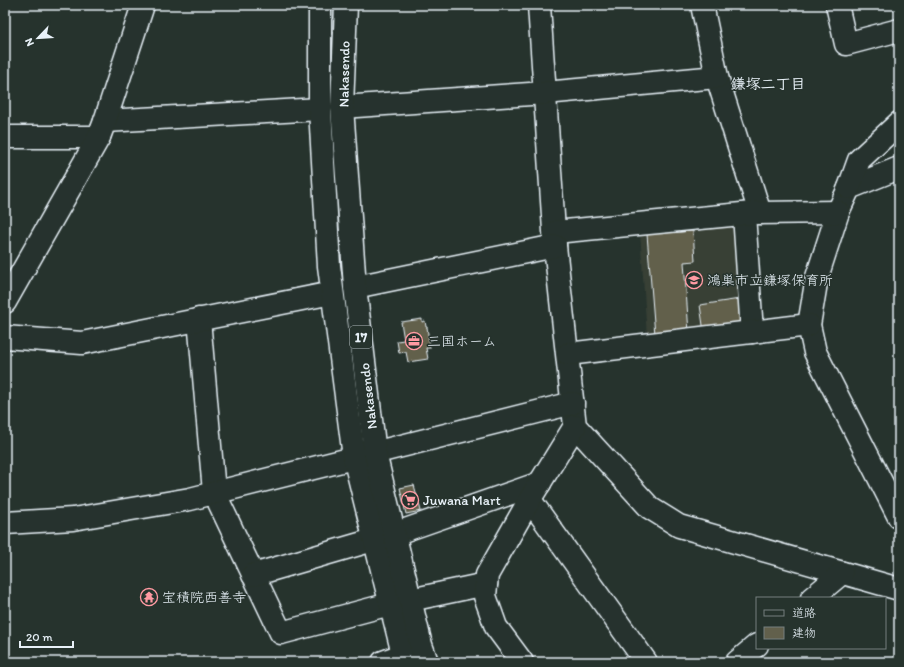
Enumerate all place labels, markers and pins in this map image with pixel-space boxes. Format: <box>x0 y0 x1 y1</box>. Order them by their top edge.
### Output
school or university icon: 鴻巣市立鎌塚保育所 <box>684 270 704 290</box>
place label: 鴻巣市立鎌塚保育所 <box>707 272 833 289</box>
office icon: 三国ホーム <box>404 331 424 351</box>
place label: 三国ホーム <box>427 333 496 350</box>
supermarket icon: Juwana Mart <box>400 490 420 510</box>
place label: Juwana Mart <box>423 492 501 509</box>
temple icon: 宝積院西善寺 <box>139 587 159 607</box>
place label: 宝積院西善寺 <box>162 589 246 606</box>

